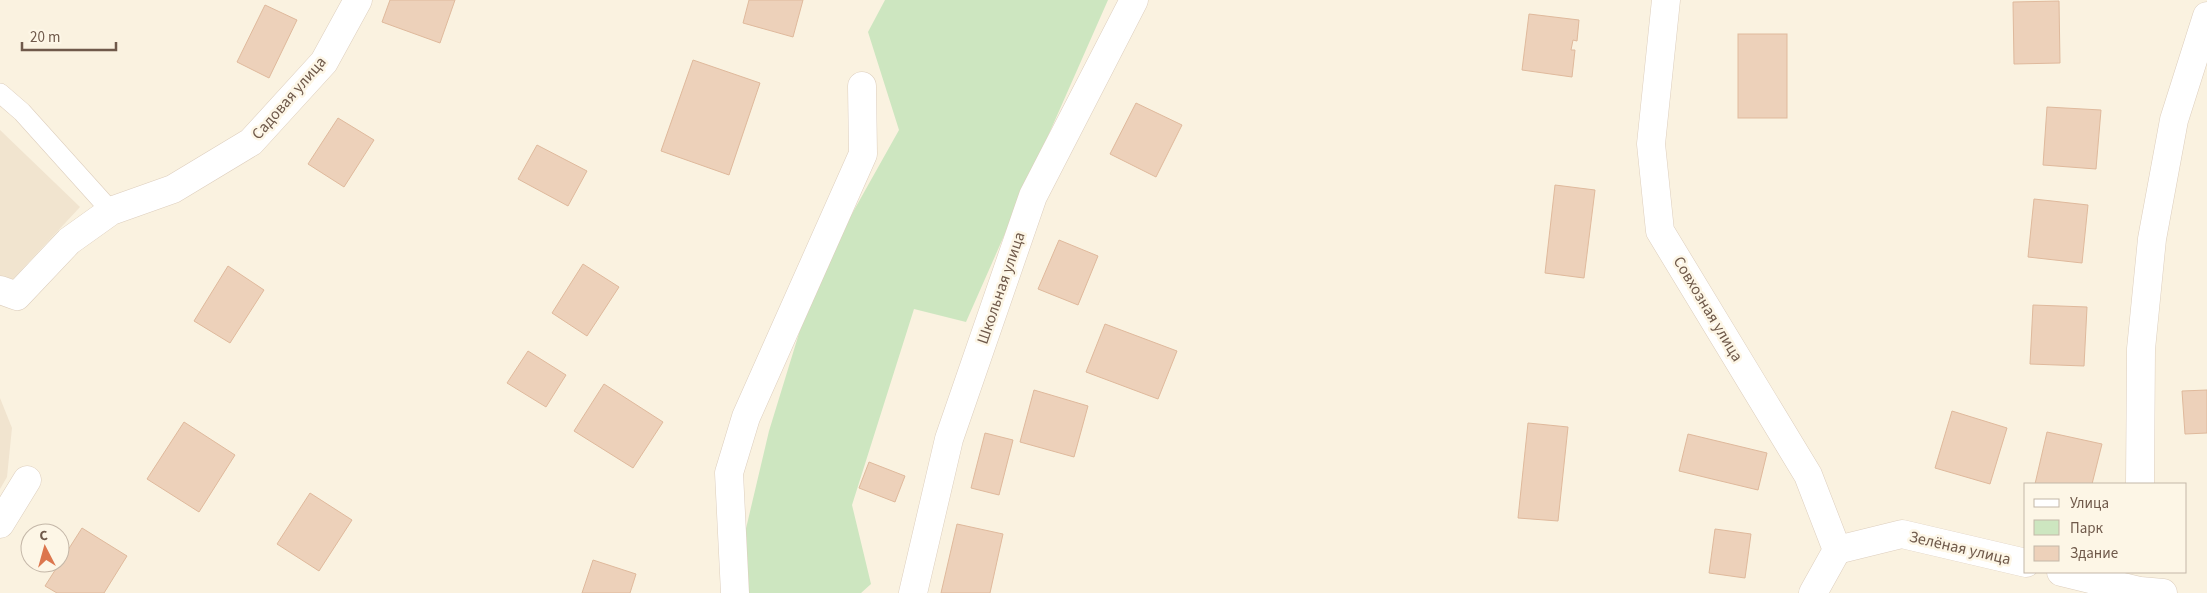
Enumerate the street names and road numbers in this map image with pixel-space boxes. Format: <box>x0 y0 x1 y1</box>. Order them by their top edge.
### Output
street label: Садовая улица <box>247 52 331 144</box>
street label: Школьная улица <box>972 229 1030 347</box>
street label: Совхозная улица <box>1668 252 1748 366</box>
street label: Зелёная улица <box>1907 526 2013 570</box>

